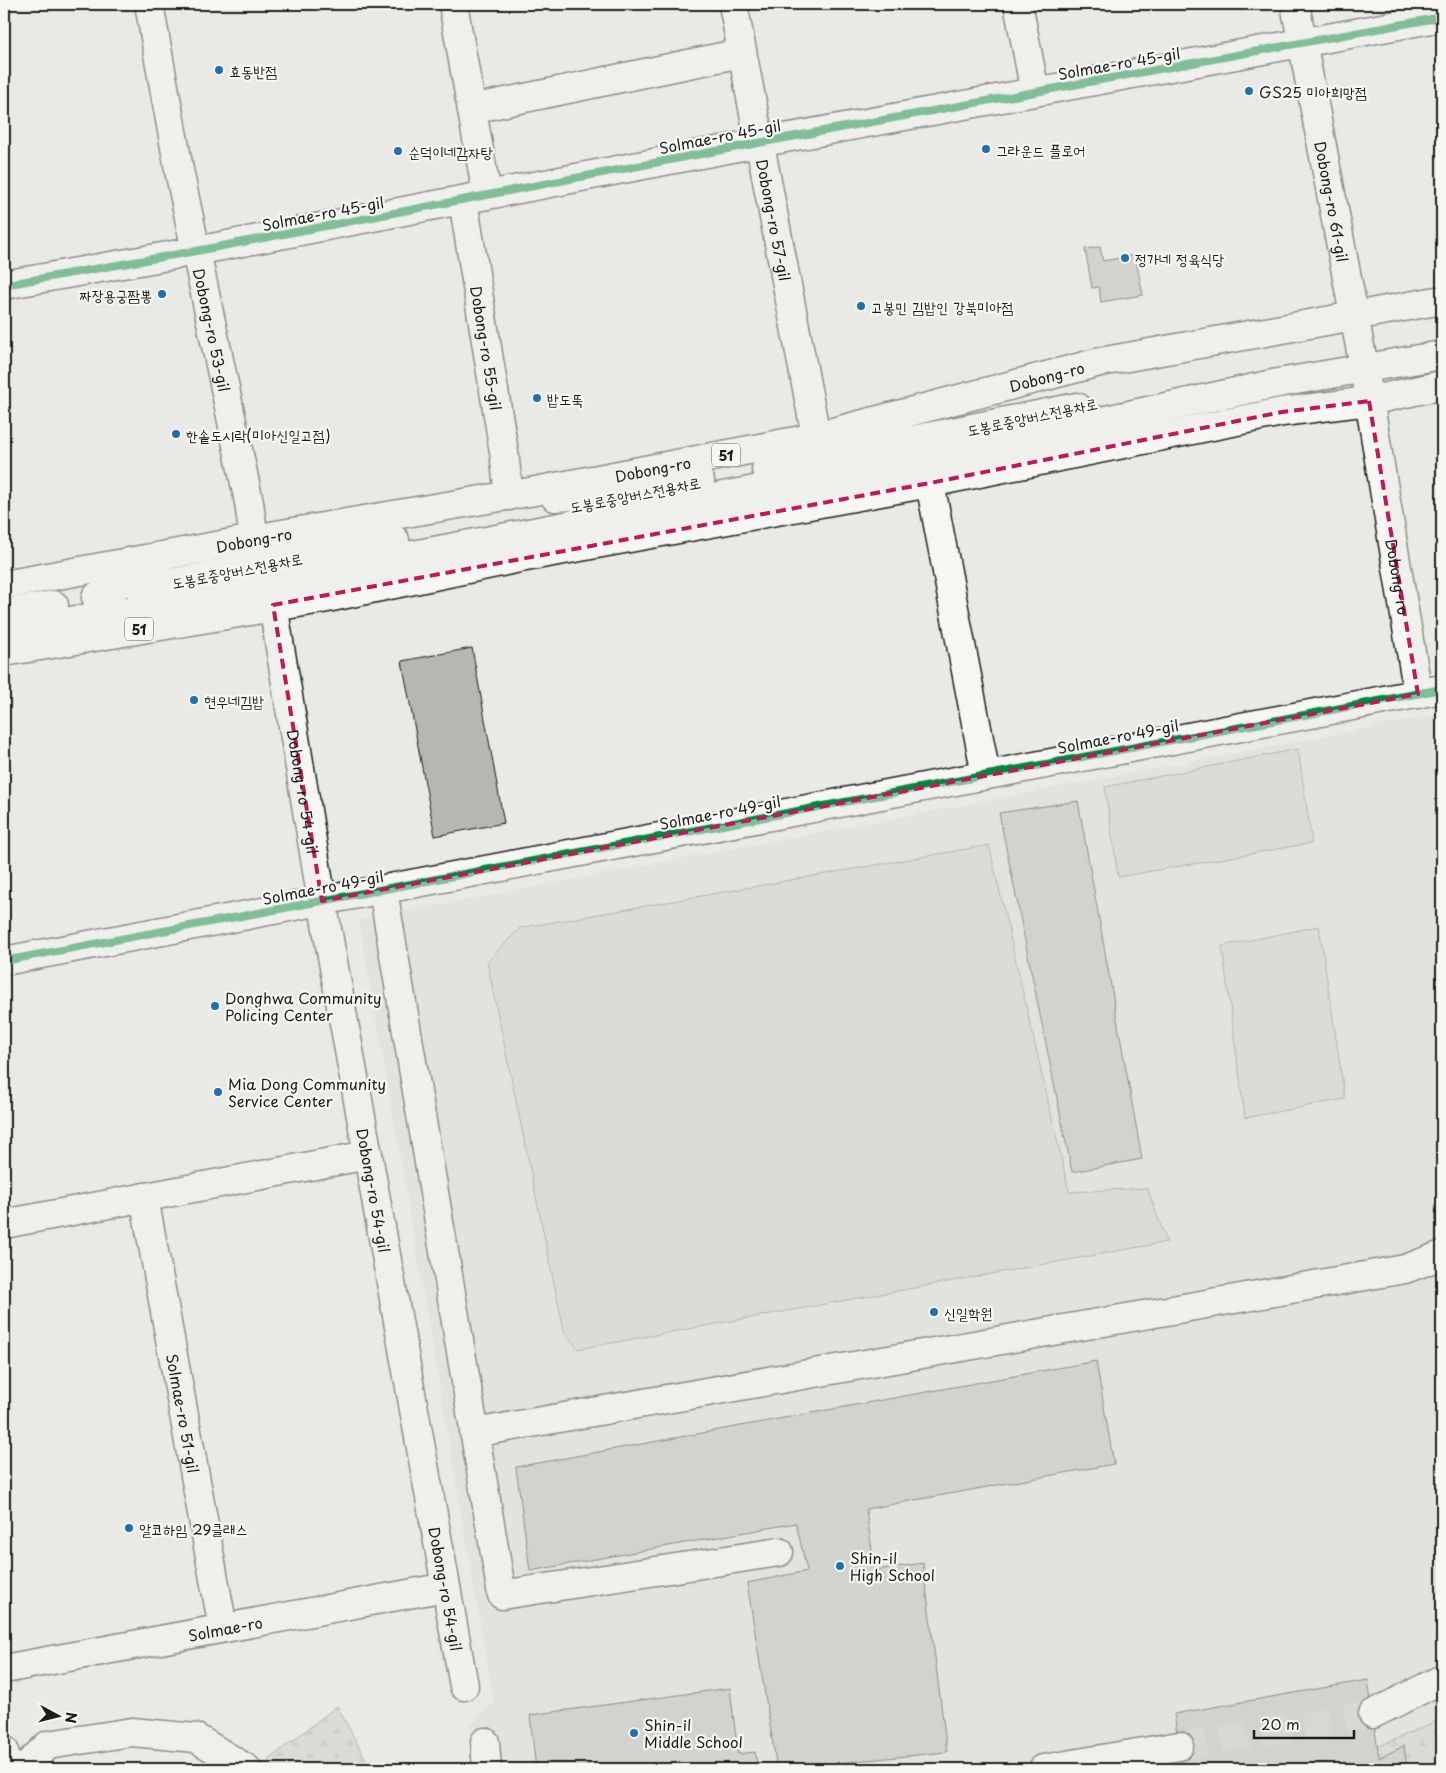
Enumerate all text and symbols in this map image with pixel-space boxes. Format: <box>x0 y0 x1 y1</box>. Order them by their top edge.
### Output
street label: Solmae-ro 45-gil <box>1056 41 1182 85</box>
place label: 효동반점 <box>229 59 277 82</box>
marker: 효동반점 <box>213 64 225 76</box>
place label: GS25 미아희망점 <box>1259 80 1367 103</box>
marker: GS25 미아희망점 <box>1243 85 1255 97</box>
street label: Solmae-ro 45-gil <box>657 113 783 159</box>
place label: 그라운드 플로어 <box>996 138 1085 161</box>
street label: Dobong-ro 61-gil <box>1310 139 1355 264</box>
place label: 순덕이네감자탕 <box>408 140 493 163</box>
marker: 그라운드 플로어 <box>980 143 992 155</box>
marker: 순덕이네감자탕 <box>392 145 404 157</box>
street label: Dobong-ro 57-gil <box>752 157 797 283</box>
street label: Solmae-ro 45-gil <box>260 190 386 236</box>
place label: 정가네 정육식당 <box>1135 247 1224 270</box>
marker: 정가네 정육식당 <box>1119 252 1131 264</box>
street label: Dobong-ro 53-gil <box>188 266 237 394</box>
place label: 짜장용궁짬뽕 <box>80 283 152 306</box>
street label: Dobong-ro 55-gil <box>466 284 509 412</box>
marker: 짜장용궁짬뽕 <box>156 288 168 300</box>
place label: 고봉민 김밥인 강북미아점 <box>871 295 1014 318</box>
marker: 고봉민 김밥인 강북미아점 <box>855 300 867 312</box>
street label: Dobong-ro <box>1007 355 1087 397</box>
place label: 밥도뚝 <box>547 387 583 410</box>
street label: 도봉로중앙버스전용차로 <box>965 391 1099 441</box>
marker: 밥도뚝 <box>531 392 543 404</box>
place label: 한솥도시락(미아신일고점) <box>186 423 331 446</box>
marker: 한솥도시락(미아신일고점) <box>170 428 182 440</box>
road number: 51 <box>712 444 740 466</box>
street label: Dobong-ro <box>613 450 692 487</box>
street label: 도봉로중앙버스전용차로 <box>568 470 702 518</box>
street label: Dobong-ro <box>214 521 294 557</box>
street label: Dobong-ro <box>1381 537 1416 616</box>
street label: 도봉로중앙버스전용차로 <box>170 546 304 594</box>
road number: 51 <box>125 618 153 640</box>
place label: 현우네김밥 <box>204 689 264 712</box>
marker: 현우네김밥 <box>188 694 200 706</box>
street label: Solmae-ro 49-gil <box>1055 713 1181 759</box>
street label: Dobong-ro 54-gil <box>282 727 325 855</box>
street label: Solmae-ro 49-gil <box>657 789 783 835</box>
street label: Solmae-ro 49-gil <box>260 864 386 910</box>
place label: Donghwa Community Policing Center <box>225 986 382 1026</box>
marker: Donghwa Community Policing Center <box>209 1000 221 1012</box>
place label: Mia Dong Community Service Center <box>228 1072 386 1112</box>
marker: Mia Dong Community Service Center <box>212 1086 224 1098</box>
street label: Dobong-ro 54-gil <box>352 1126 397 1254</box>
place label: 신일학원 <box>944 1301 992 1324</box>
marker: 신일학원 <box>928 1306 940 1318</box>
street label: Solmae-ro 51-gil <box>161 1352 206 1475</box>
place label: 알코하임 29클래스 <box>139 1517 248 1540</box>
marker: 알코하임 29클래스 <box>123 1522 135 1534</box>
street label: Dobong-ro 54-gil <box>424 1525 469 1653</box>
place label: Shin-il High School <box>850 1546 935 1586</box>
marker: Shin-il High School <box>834 1560 846 1572</box>
street label: Solmae-ro <box>186 1610 264 1646</box>
north arrow <box>32 1690 82 1740</box>
scale bar <box>1254 1708 1354 1740</box>
text: N <box>60 1711 82 1724</box>
text: 20 m <box>1261 1712 1300 1735</box>
place label: Shin-il Middle School <box>644 1713 743 1753</box>
marker: Shin-il Middle School <box>628 1727 640 1739</box>

